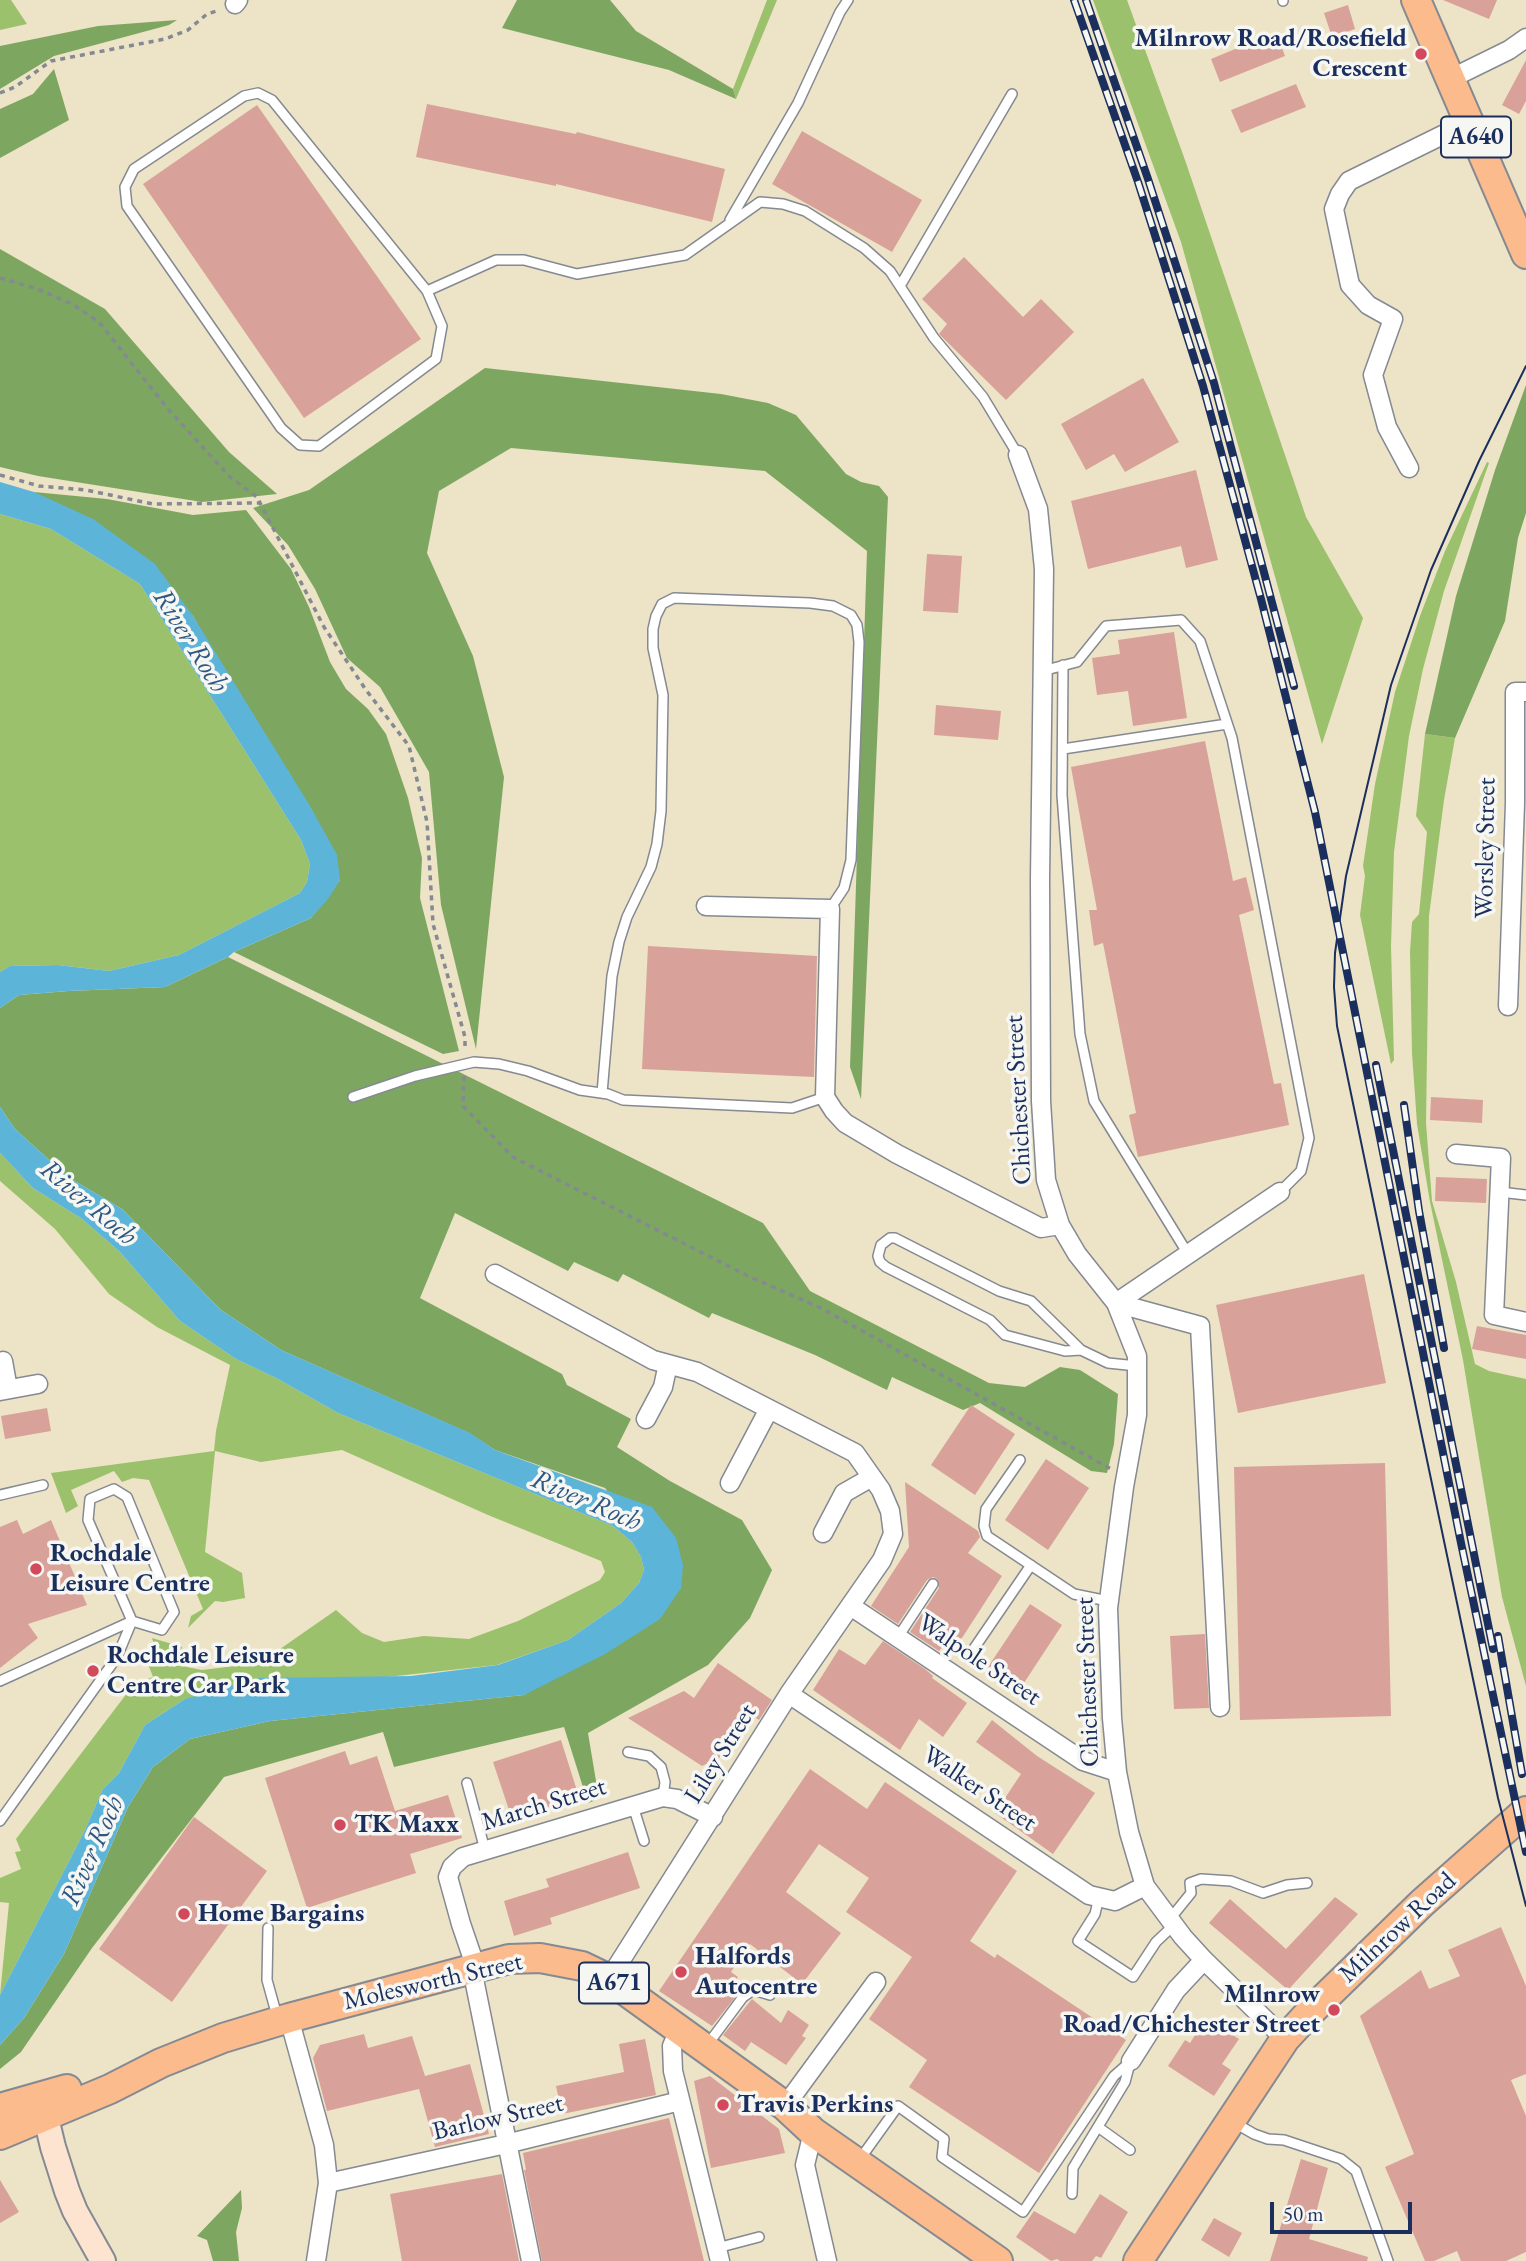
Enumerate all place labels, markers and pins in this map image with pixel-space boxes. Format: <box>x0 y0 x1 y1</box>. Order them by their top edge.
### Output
place label: Milnrow Road/Rosefield Crescent <box>1135 23 1407 84</box>
marker: Milnrow Road/Rosefield Crescent <box>1413 46 1429 62</box>
place label: Rochdale Leisure Centre <box>50 1538 210 1600</box>
marker: Rochdale Leisure Centre <box>28 1561 44 1577</box>
place label: Rochdale Leisure Centre Car Park <box>107 1640 294 1702</box>
marker: Rochdale Leisure Centre Car Park <box>85 1663 101 1679</box>
place label: TK Maxx <box>354 1809 459 1841</box>
marker: TK Maxx <box>332 1817 348 1833</box>
place label: Home Bargains <box>198 1898 364 1930</box>
marker: Home Bargains <box>176 1906 192 1922</box>
place label: Halfords Autocentre <box>695 1941 817 2002</box>
marker: Halfords Autocentre <box>673 1964 689 1980</box>
place label: Milnrow Road/Chichester Street <box>1063 1979 1320 2040</box>
marker: Milnrow Road/Chichester Street <box>1326 2002 1342 2018</box>
place label: Travis Perkins <box>737 2089 893 2121</box>
marker: Travis Perkins <box>715 2097 731 2113</box>

